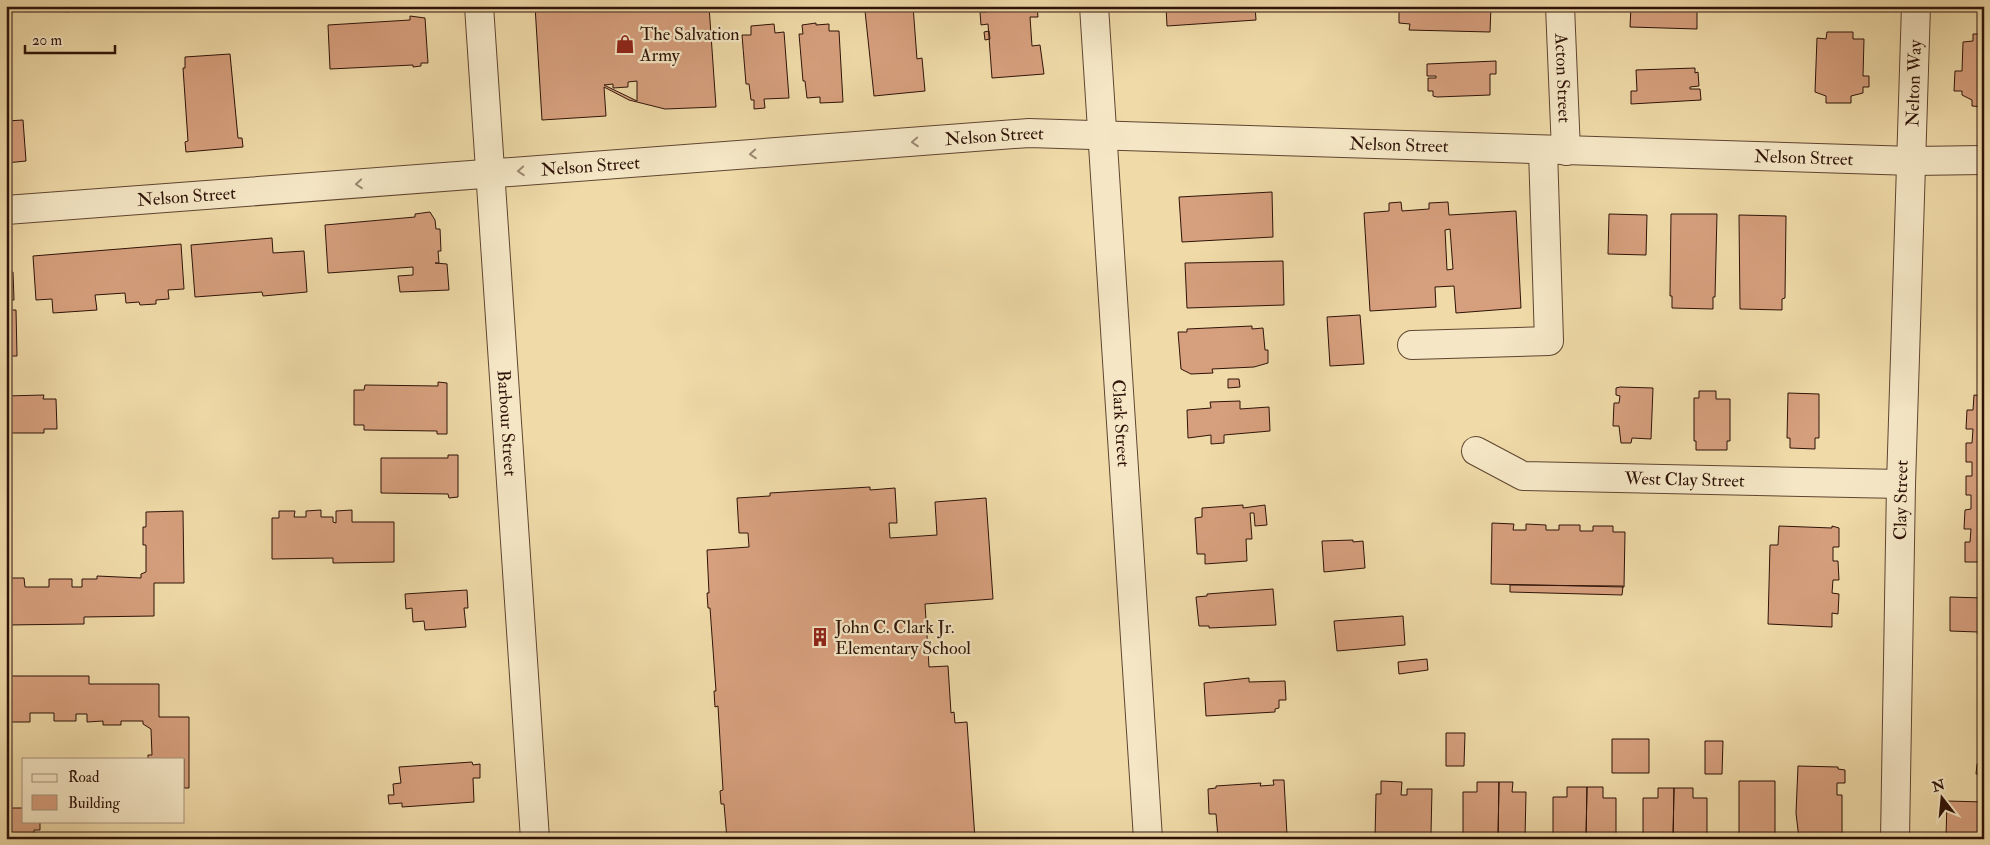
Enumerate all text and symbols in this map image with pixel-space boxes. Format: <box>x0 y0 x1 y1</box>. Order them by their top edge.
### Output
scale bar <box>25 22 115 54</box>
place label: The Salvation Army <box>639 23 740 67</box>
text: 20 m <box>32 31 62 50</box>
street label: Acton Street <box>1549 32 1576 123</box>
shop icon: The Salvation Army <box>614 33 636 55</box>
street label: Nelton Way <box>1901 38 1927 127</box>
street label: Nelson Street <box>944 122 1044 151</box>
street label: Nelson Street <box>1349 132 1449 158</box>
one-way arrow <box>911 136 919 147</box>
street label: Nelson Street <box>1754 145 1854 171</box>
one-way arrow <box>749 148 757 159</box>
street label: Nelson Street <box>540 151 641 182</box>
one-way arrow <box>517 166 525 177</box>
one-way arrow <box>355 179 363 190</box>
street label: Nelson Street <box>136 182 237 212</box>
street label: Barbour Street <box>491 369 522 477</box>
street label: Clark Street <box>1106 379 1135 468</box>
street label: Clay Street <box>1889 459 1914 540</box>
street label: West Clay Street <box>1623 467 1745 493</box>
place label: John C. Clark Jr. Elementary School <box>834 616 971 660</box>
building icon: John C. Clark Jr. Elementary School <box>809 626 831 648</box>
legend <box>22 758 185 822</box>
text: Road <box>68 768 100 787</box>
north arrow <box>1918 772 1968 822</box>
text: N <box>1929 776 1947 796</box>
text: Building <box>68 794 120 813</box>

